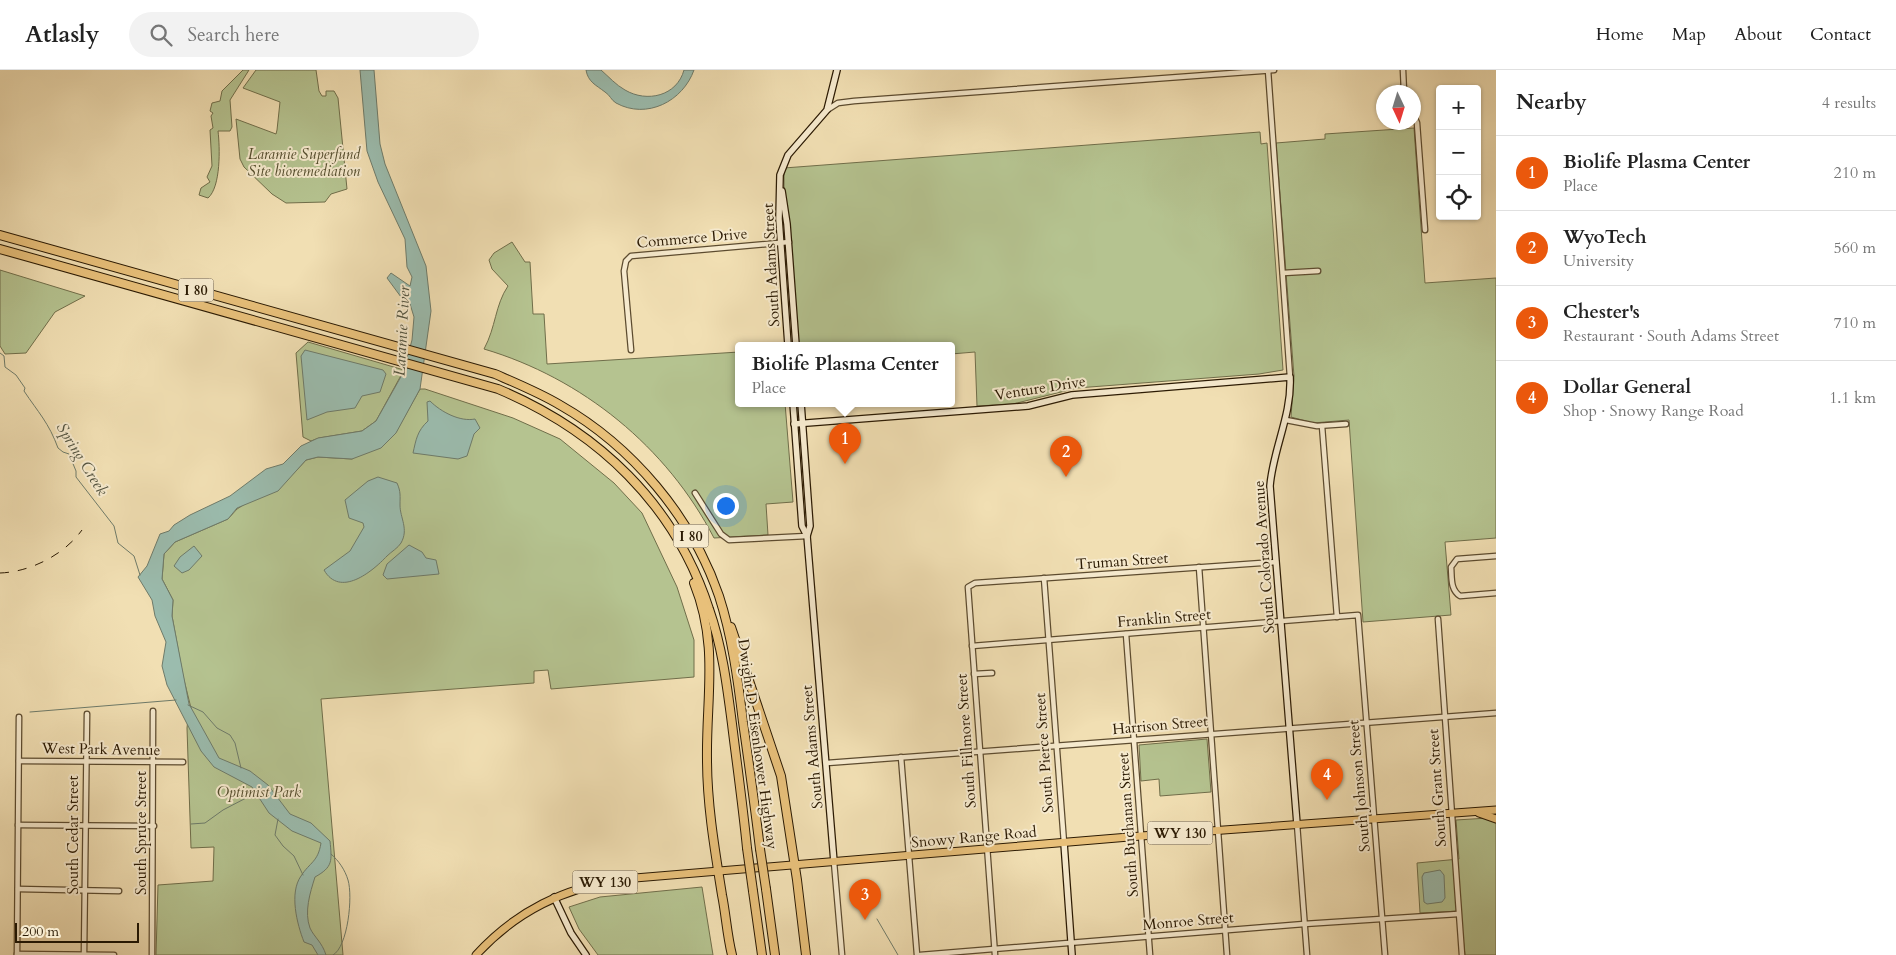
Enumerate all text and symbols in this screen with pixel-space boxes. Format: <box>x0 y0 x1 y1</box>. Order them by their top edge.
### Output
search box <box>129 12 479 57</box>
text: Atlasly <box>25 18 99 51</box>
icon: search <box>147 21 175 49</box>
text: Search here <box>187 22 280 48</box>
text: Home <box>1596 22 1644 47</box>
text: Map <box>1672 22 1706 47</box>
text: About <box>1734 22 1782 47</box>
text: Contact <box>1810 22 1871 47</box>
north arrow <box>1376 85 1421 130</box>
map controls <box>1436 85 1481 220</box>
button: + <box>1436 85 1481 130</box>
text: Nearby <box>1516 88 1587 117</box>
text: 4 results <box>1822 92 1876 114</box>
button: − <box>1436 130 1481 175</box>
park label: Laramie Superfund Site bioremediation <box>248 144 361 181</box>
text: Biolife Plasma Center <box>1563 149 1750 175</box>
text: 1 <box>1528 162 1536 184</box>
text: 210 m <box>1834 162 1876 184</box>
button: locate <box>1436 175 1481 220</box>
text: Place <box>1563 175 1598 197</box>
street label: South Adams Street <box>758 202 784 327</box>
street label: Commerce Drive <box>636 223 748 253</box>
text: WyoTech <box>1563 224 1647 250</box>
text: 2 <box>1528 237 1536 259</box>
text: 560 m <box>1834 237 1876 259</box>
text: University <box>1563 250 1634 272</box>
road number: I 80 <box>178 278 214 302</box>
water label: Laramie River <box>389 284 415 377</box>
text: Chester's <box>1563 299 1640 325</box>
text: 3 <box>1528 312 1536 334</box>
text: 710 m <box>1834 312 1876 334</box>
text: Restaurant · South Adams Street <box>1563 325 1779 347</box>
popup <box>735 342 955 407</box>
text: Biolife Plasma Center <box>751 351 939 377</box>
street label: Venture Drive <box>993 371 1087 405</box>
text: Dollar General <box>1563 374 1691 400</box>
text: Place <box>751 377 786 399</box>
text: 4 <box>1528 387 1536 409</box>
text: 1.1 km <box>1829 387 1876 409</box>
text: Shop · Snowy Range Road <box>1563 400 1744 422</box>
water label: Spring Creek <box>51 418 113 500</box>
pin: 1 <box>829 423 861 464</box>
pin: 2 <box>1050 436 1082 477</box>
street label: South Colorado Avenue <box>1249 480 1279 634</box>
your location <box>713 493 739 519</box>
road number: I 80 <box>674 524 708 548</box>
street label: Truman Street <box>1075 548 1169 574</box>
street label: Franklin Street <box>1116 604 1212 632</box>
street label: Dwight D. Eisenhower Highway <box>733 638 783 851</box>
street label: South Fillmore Street <box>951 673 981 809</box>
street label: South Adams Street <box>797 684 827 810</box>
street label: South Pierce Street <box>1030 692 1058 814</box>
street label: Harrison Street <box>1111 711 1209 739</box>
street label: South Johnson Street <box>1343 719 1375 853</box>
street label: South Grant Street <box>1423 728 1451 848</box>
street label: West Park Avenue <box>40 738 161 760</box>
street label: South Buchanan Street <box>1113 752 1143 898</box>
pin: 4 <box>1311 759 1343 800</box>
street label: South Spruce Street <box>131 771 151 895</box>
street label: South Cedar Street <box>63 775 83 895</box>
park label: Optimist Park <box>217 782 302 802</box>
road number: WY 130 <box>1148 821 1212 844</box>
street label: Snowy Range Road <box>910 822 1038 852</box>
road number: WY 130 <box>572 870 638 894</box>
pin: 3 <box>849 879 881 920</box>
street label: Monroe Street <box>1142 907 1235 935</box>
scale bar <box>15 920 139 943</box>
text: 200 m <box>22 922 59 941</box>

